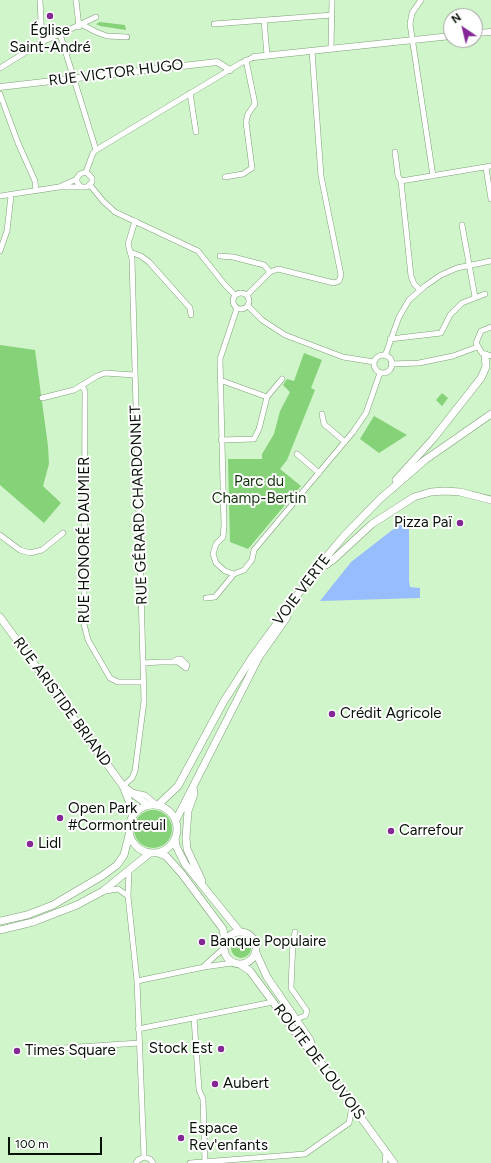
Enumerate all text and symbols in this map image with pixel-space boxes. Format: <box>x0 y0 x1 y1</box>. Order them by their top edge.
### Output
north arrow <box>443 8 483 48</box>
marker: Église Saint-André <box>45 11 55 21</box>
text: N <box>449 11 464 26</box>
place label: Église Saint-André <box>9 22 91 57</box>
street label: RUE VICTOR HUGO <box>48 56 184 90</box>
street label: RUE GÉRARD CHARDONNET <box>127 405 151 605</box>
street label: RUE HONORÉ DAUMIER <box>76 457 94 623</box>
park label: Parc du Champ-Bertin <box>212 473 306 508</box>
place label: Pizza Paï <box>394 514 452 532</box>
marker: Pizza Paï <box>455 518 465 528</box>
street label: VOIE VERTE <box>269 551 335 629</box>
street label: RUE ARISTIDE BRIAND <box>9 634 115 770</box>
place label: Crédit Agricole <box>340 705 441 723</box>
marker: Crédit Agricole <box>327 709 337 719</box>
place label: Open Park #Cormontreuil <box>68 800 166 835</box>
marker: Open Park #Cormontreuil <box>55 813 65 823</box>
place label: Carrefour <box>399 822 463 840</box>
marker: Carrefour <box>386 826 396 836</box>
place label: Lidl <box>38 835 61 853</box>
marker: Lidl <box>25 839 35 849</box>
place label: Banque Populaire <box>210 933 326 951</box>
marker: Banque Populaire <box>197 937 207 947</box>
street label: ROUTE DE LOUVOIS <box>270 1001 368 1123</box>
place label: Stock Est <box>149 1040 213 1058</box>
place label: Times Square <box>25 1042 116 1060</box>
marker: Stock Est <box>216 1044 226 1054</box>
marker: Times Square <box>12 1046 22 1056</box>
place label: Aubert <box>223 1075 269 1093</box>
marker: Aubert <box>210 1079 220 1089</box>
place label: Espace Rev'enfants <box>189 1120 268 1155</box>
scale bar <box>10 1129 104 1155</box>
marker: Espace Rev'enfants <box>176 1133 186 1143</box>
text: 100 m <box>15 1137 49 1151</box>

